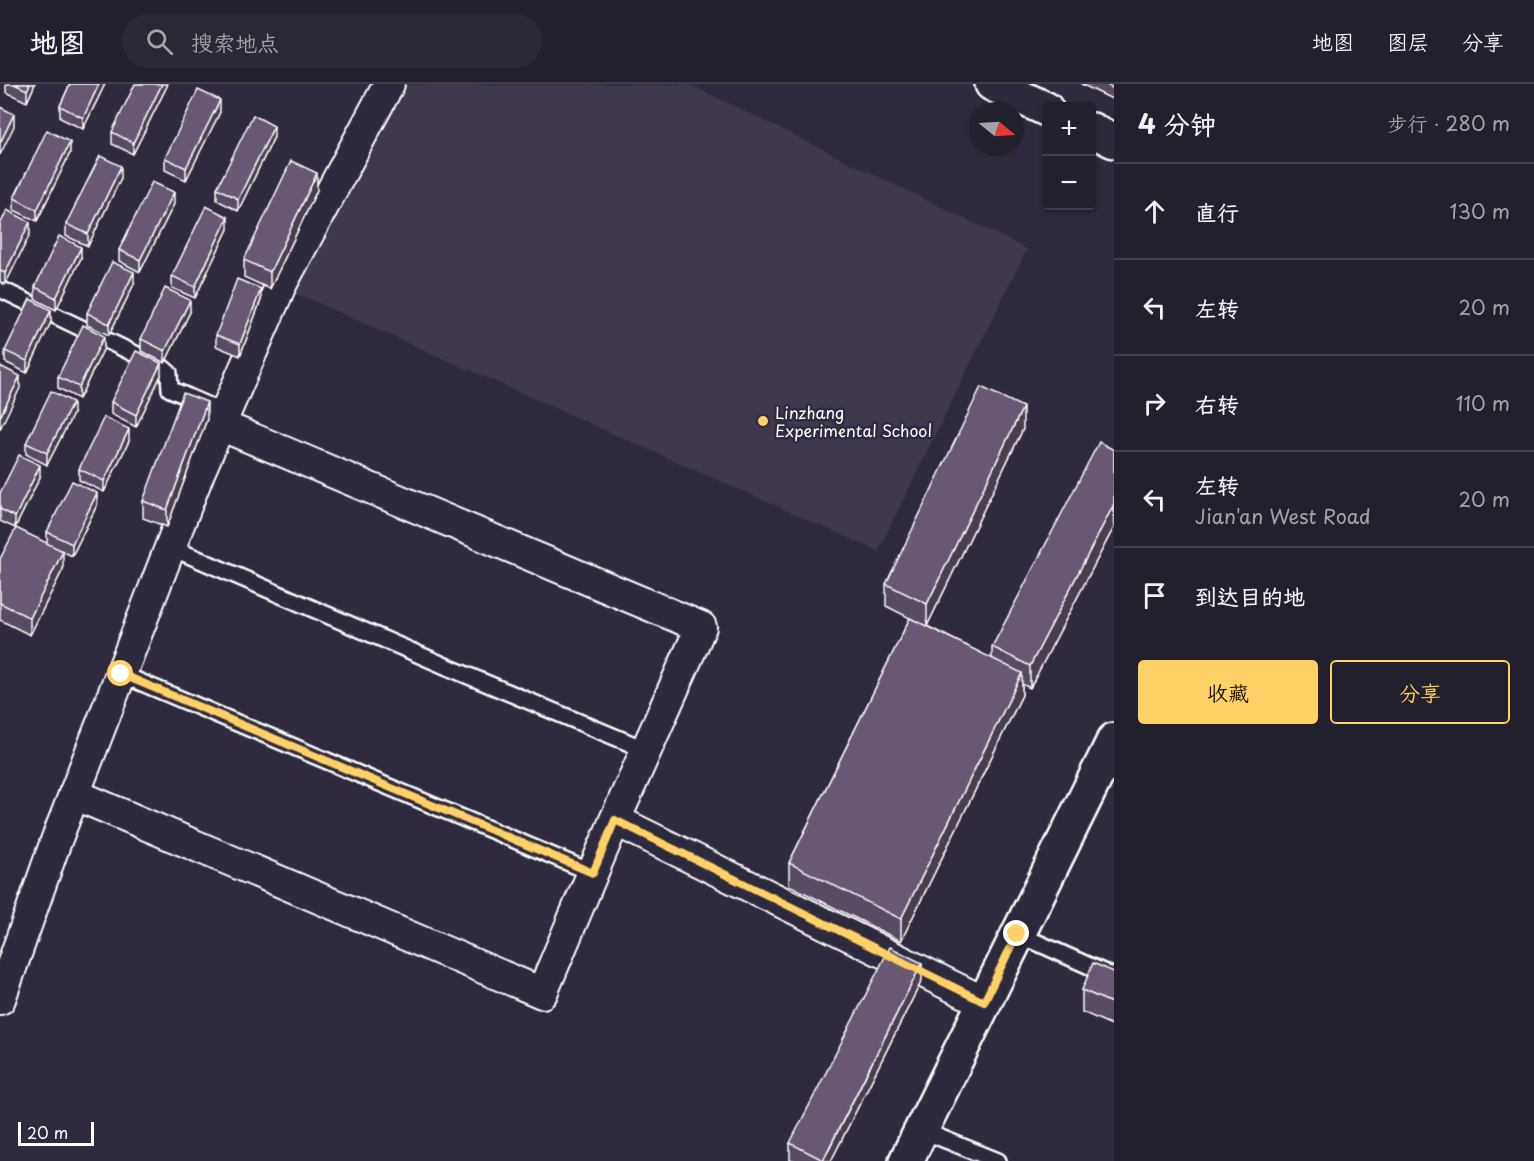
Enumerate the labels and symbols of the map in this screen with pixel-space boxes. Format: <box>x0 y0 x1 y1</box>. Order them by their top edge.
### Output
north arrow <box>970 102 1024 156</box>
place label: Linzhang Experimental School <box>775 400 932 442</box>
marker: Linzhang Experimental School <box>756 414 770 428</box>
route start <box>107 660 133 686</box>
route end <box>1003 920 1029 946</box>
scale bar <box>18 1119 94 1146</box>

